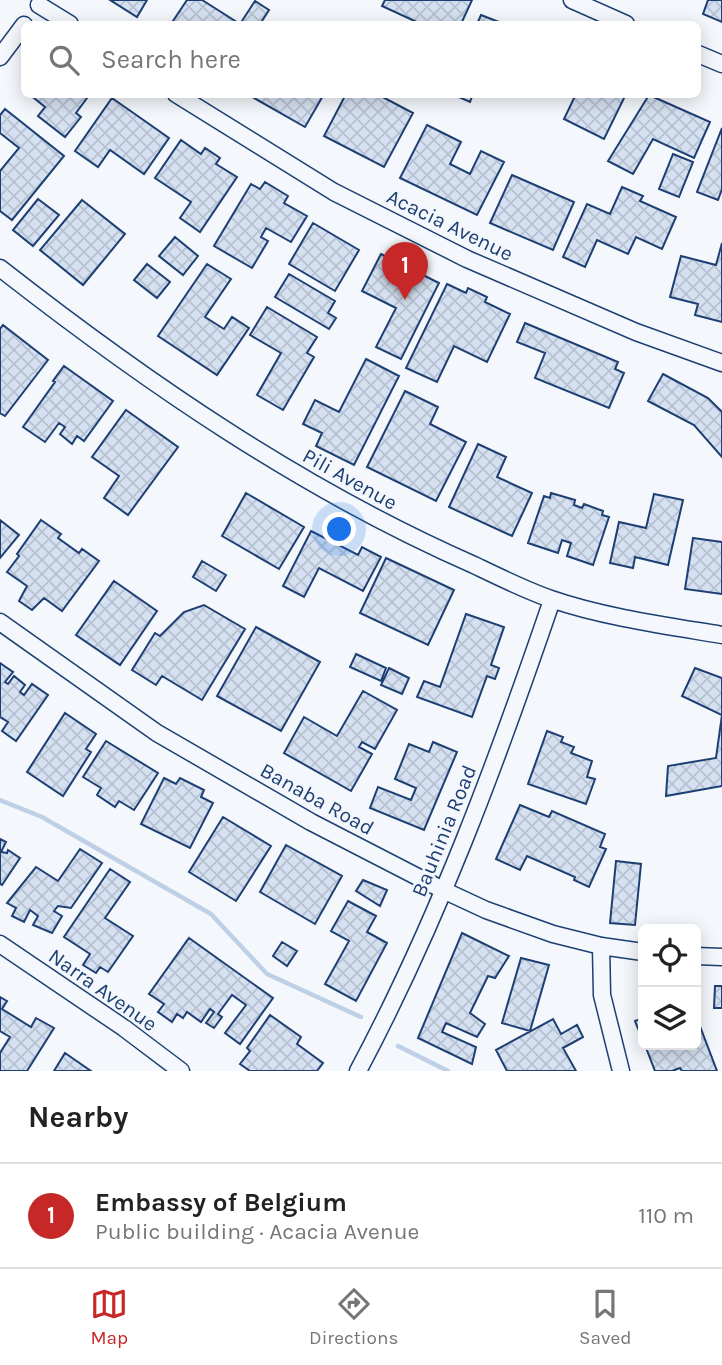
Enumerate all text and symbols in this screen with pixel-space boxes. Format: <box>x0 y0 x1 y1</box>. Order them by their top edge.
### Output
search box <box>21 21 701 98</box>
icon: search <box>45 41 83 79</box>
text: Search here <box>101 44 241 75</box>
street label: Acacia Avenue <box>383 184 517 266</box>
pin: 1 <box>382 242 428 300</box>
street label: Pili Avenue <box>299 443 401 515</box>
your location <box>322 512 356 546</box>
street label: Banaba Road <box>256 758 378 840</box>
street label: Bauhinia Road <box>407 762 481 900</box>
map controls <box>638 924 701 1050</box>
button: locate <box>638 924 701 987</box>
street label: Narra Avenue <box>44 944 162 1036</box>
button: layers <box>638 987 701 1050</box>
text: Nearby <box>28 1099 128 1135</box>
text: Embassy of Belgium <box>95 1187 347 1218</box>
text: 1 <box>47 1202 55 1229</box>
text: 110 m <box>638 1202 694 1229</box>
text: Public building · Acacia Avenue <box>95 1218 419 1245</box>
tab: Map <box>90 1285 128 1349</box>
tab: Directions <box>309 1285 398 1349</box>
tab: Saved <box>579 1285 632 1349</box>

